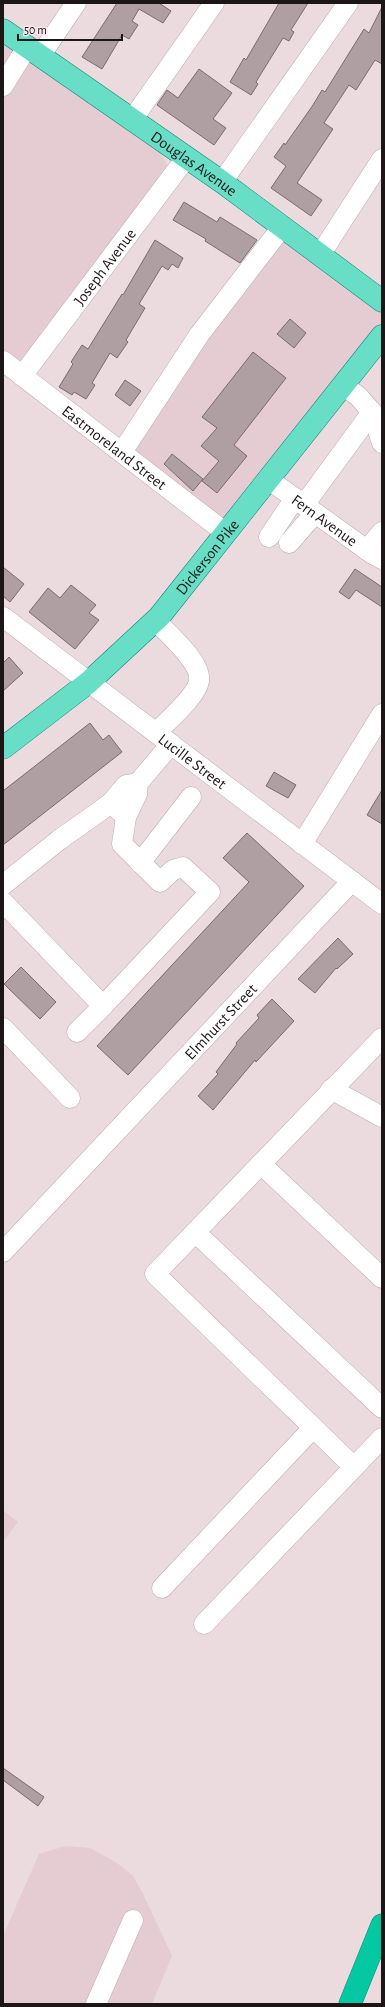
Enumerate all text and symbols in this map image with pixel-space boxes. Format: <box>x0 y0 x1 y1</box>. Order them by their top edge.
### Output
scale bar <box>18 16 122 42</box>
text: 50 m <box>24 24 47 36</box>
street label: Douglas Avenue <box>148 128 240 199</box>
street label: Joseph Avenue <box>71 226 139 309</box>
street label: Eastmoreland Street <box>59 403 169 493</box>
street label: Fern Avenue <box>289 492 360 549</box>
street label: Dickerson Pike <box>173 517 242 598</box>
street label: Lucille Street <box>155 731 229 792</box>
street label: Elmhurst Street <box>182 981 260 1063</box>

